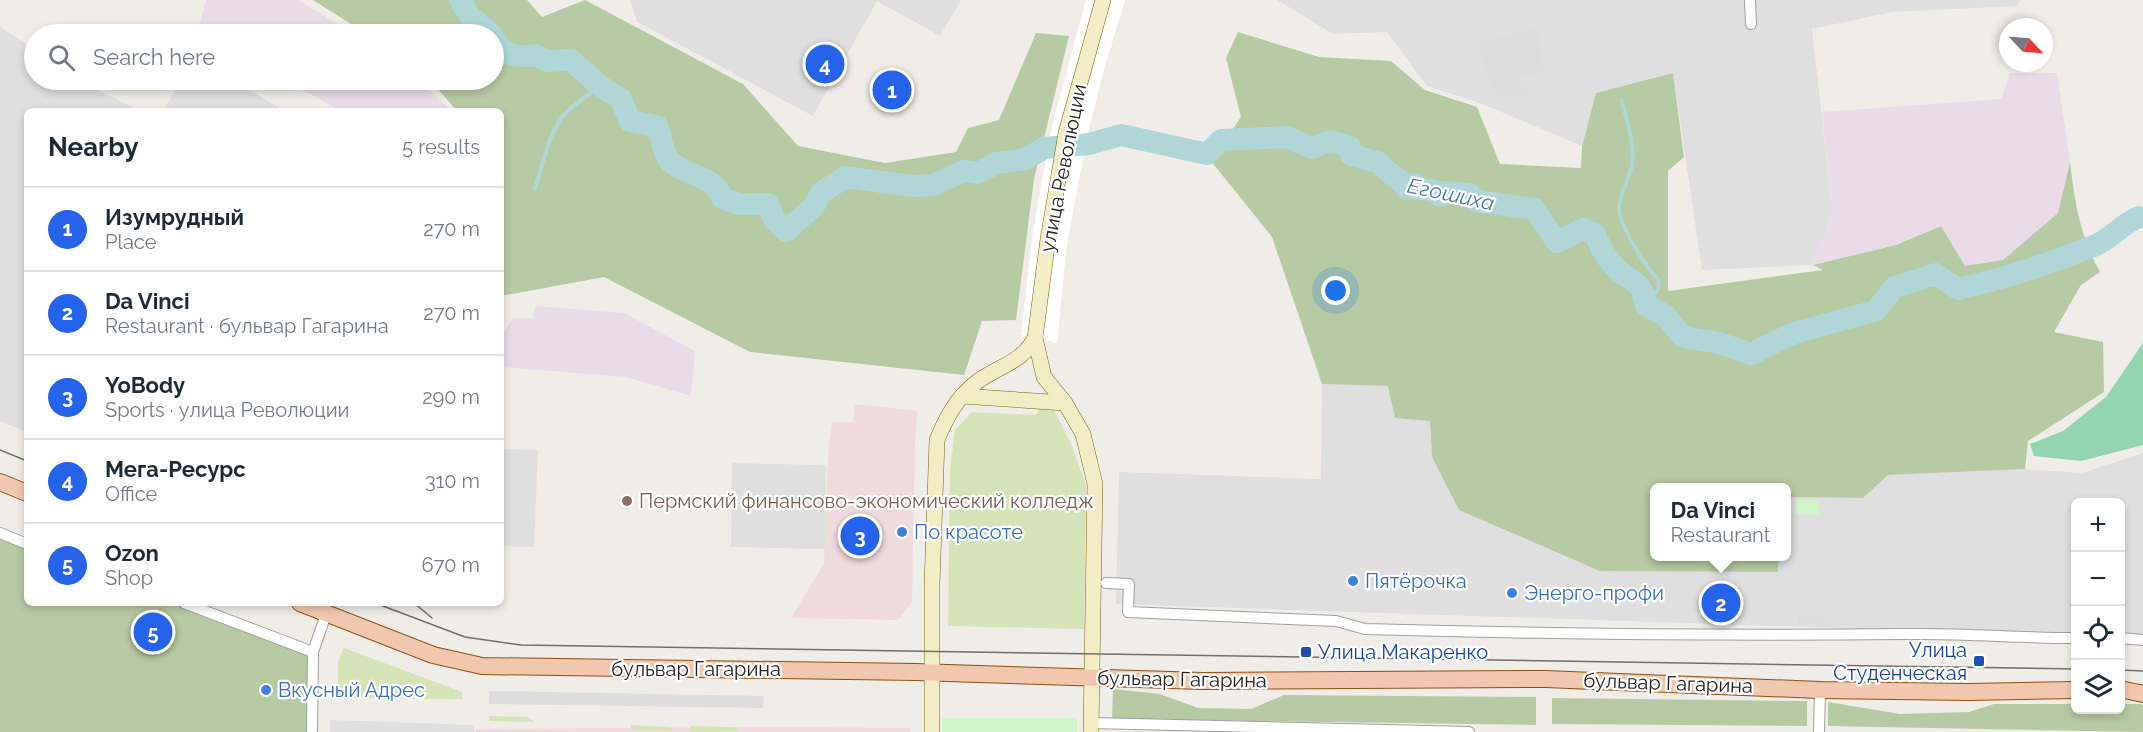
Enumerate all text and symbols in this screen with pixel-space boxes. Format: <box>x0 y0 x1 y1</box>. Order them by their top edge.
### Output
north arrow <box>1999 18 2053 72</box>
search box <box>24 24 504 90</box>
icon: search <box>45 41 78 74</box>
pin: 4 <box>806 42 844 86</box>
text: Search here <box>93 44 215 70</box>
pin: 1 <box>872 68 912 112</box>
street label: улица Революции <box>1035 82 1091 254</box>
text: Nearby <box>48 132 138 162</box>
text: 5 results <box>402 135 480 159</box>
water label: Егошиха <box>1405 173 1497 215</box>
text: Изумрудный <box>105 204 244 230</box>
text: 1 <box>63 217 72 241</box>
text: 270 m <box>423 217 480 241</box>
text: Place <box>105 230 156 254</box>
your location <box>1321 276 1350 305</box>
text: Da Vinci <box>105 288 190 314</box>
text: 2 <box>62 301 73 325</box>
text: 270 m <box>423 301 480 325</box>
text: Restaurant · бульвар Гагарина <box>105 314 389 338</box>
text: YoBody <box>105 372 185 398</box>
text: 3 <box>62 385 73 409</box>
text: 290 m <box>422 385 480 409</box>
text: Sports · улица Революции <box>105 398 349 422</box>
text: Мега-Ресурс <box>105 456 246 482</box>
text: 4 <box>62 469 73 493</box>
text: 310 m <box>425 469 480 493</box>
text: Office <box>105 482 157 506</box>
popup <box>1650 483 1791 561</box>
place label: Пермский финансово-экономический колледж <box>639 489 1094 513</box>
marker: Пермский финансово-экономический колледж <box>620 494 634 508</box>
text: Da Vinci <box>1671 497 1755 523</box>
map controls <box>2071 498 2125 714</box>
button: + <box>2071 498 2125 552</box>
pin: 3 <box>840 514 880 558</box>
place label: По красоте <box>914 520 1023 544</box>
text: Restaurant <box>1671 523 1770 547</box>
marker: По красоте <box>895 525 909 539</box>
text: Ozon <box>105 540 159 566</box>
button: − <box>2071 552 2125 606</box>
text: 5 <box>62 553 73 577</box>
text: 670 m <box>422 553 480 577</box>
text: Shop <box>105 566 153 590</box>
place label: Пятёрочка <box>1365 569 1467 593</box>
marker: Пятёрочка <box>1346 574 1360 588</box>
pin: 2 <box>1702 580 1740 626</box>
place label: Энерго-профи <box>1524 581 1664 605</box>
marker: Энерго-профи <box>1505 586 1519 600</box>
button: locate <box>2071 606 2125 660</box>
pin: 5 <box>134 610 172 654</box>
place label: Улица Студенческая <box>1833 638 1967 685</box>
place label: Улица Макаренко <box>1318 640 1488 664</box>
marker: Улица Макаренко <box>1299 645 1313 659</box>
marker: Улица Студенческая <box>1972 654 1986 668</box>
street label: бульвар Гагарина <box>611 657 781 681</box>
button: layers <box>2071 660 2125 714</box>
street label: бульвар Гагарина <box>1097 666 1267 692</box>
street label: бульвар Гагарина <box>1583 668 1753 698</box>
place label: Вкусный Адрес <box>278 678 425 702</box>
marker: Вкусный Адрес <box>259 683 273 697</box>

